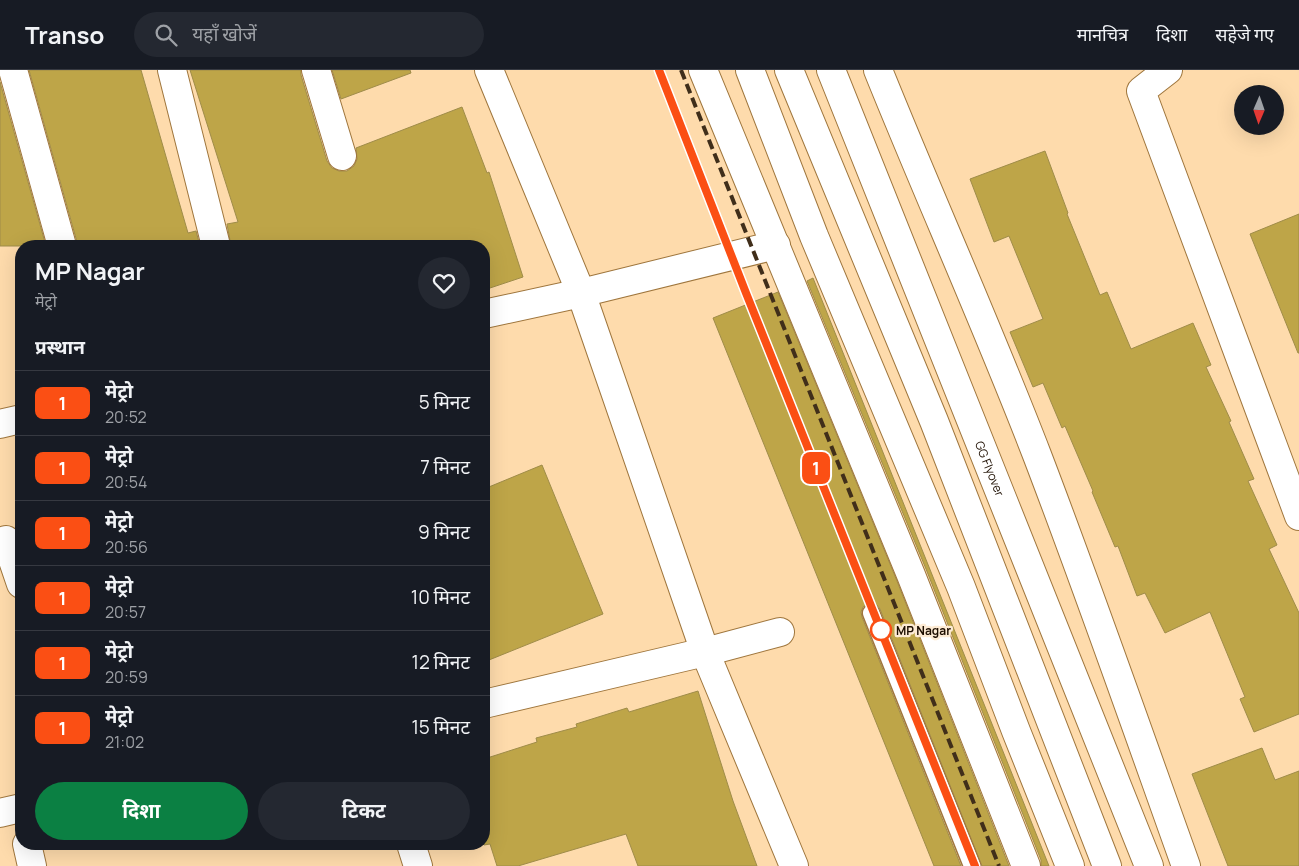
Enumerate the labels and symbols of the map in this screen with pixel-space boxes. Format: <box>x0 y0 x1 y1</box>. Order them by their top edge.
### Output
north arrow <box>1234 85 1284 135</box>
street label: GG Flyover <box>971 438 1009 499</box>
line badge: 1 <box>800 452 832 484</box>
marker: MP Nagar <box>870 619 892 641</box>
place label: MP Nagar <box>896 622 951 639</box>

